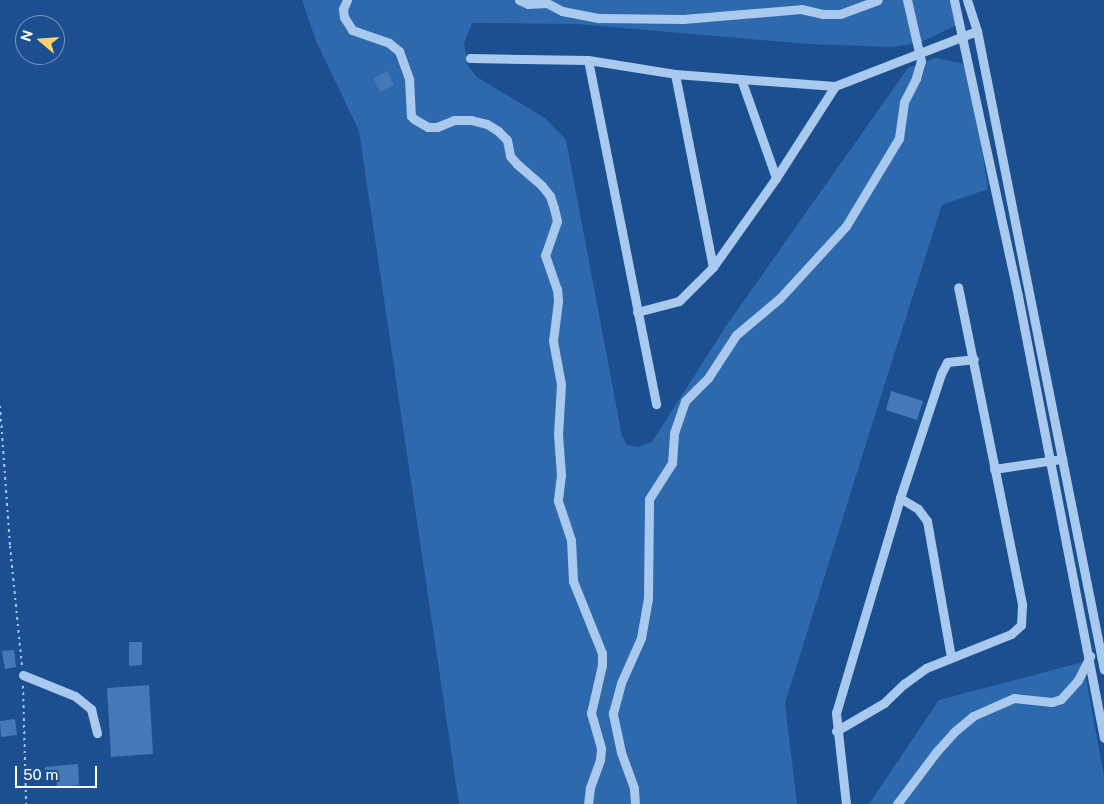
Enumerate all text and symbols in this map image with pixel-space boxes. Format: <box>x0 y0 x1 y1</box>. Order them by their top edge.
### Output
north arrow <box>15 15 65 65</box>
text: N <box>17 28 36 43</box>
scale bar <box>18 756 100 788</box>
text: 50 m <box>23 766 58 783</box>

